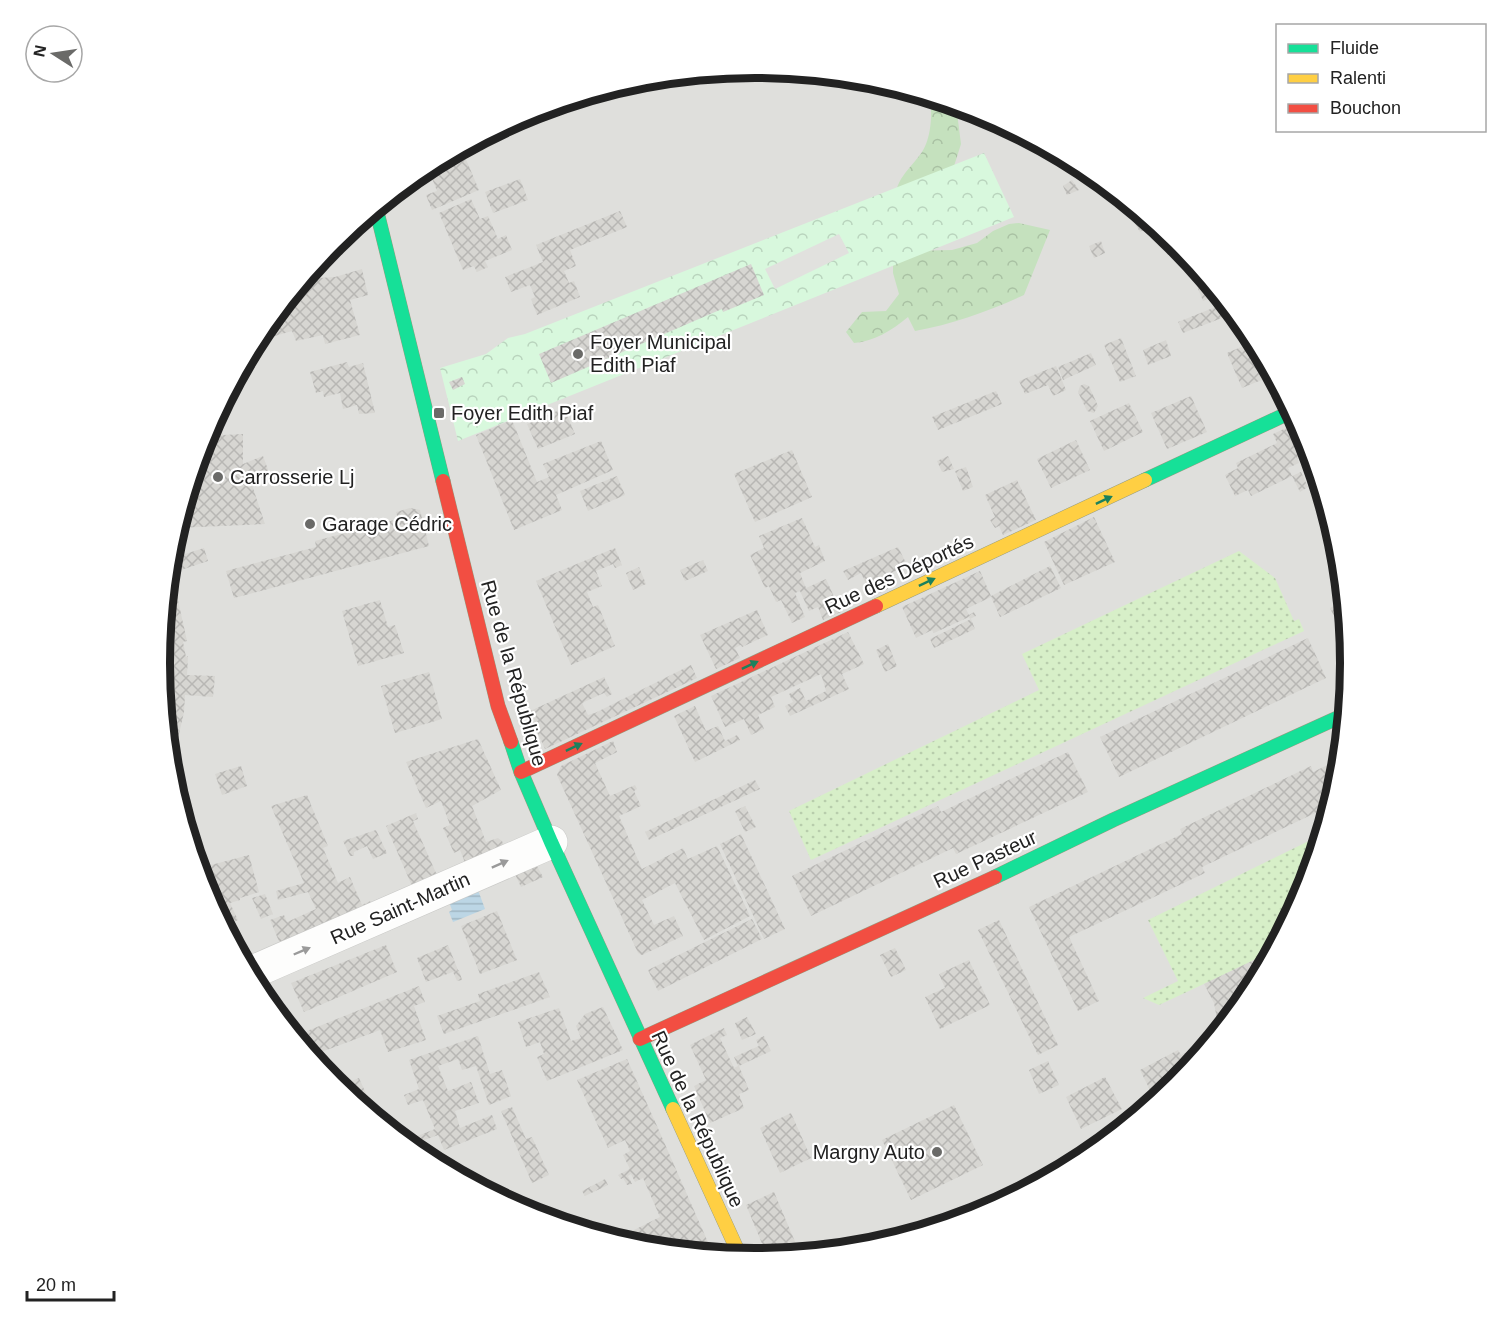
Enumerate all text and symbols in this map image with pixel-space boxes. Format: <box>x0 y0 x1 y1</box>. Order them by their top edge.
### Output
north arrow <box>24 24 84 84</box>
legend <box>1276 24 1486 132</box>
text: Fluide <box>1330 38 1379 58</box>
text: N <box>30 44 49 58</box>
text: Ralenti <box>1330 68 1386 88</box>
text: Bouchon <box>1330 98 1401 118</box>
place label: Foyer Municipal Edith Piaf <box>590 331 731 376</box>
marker: Foyer Municipal Edith Piaf <box>571 347 585 361</box>
place label: Foyer Edith Piaf <box>451 402 594 424</box>
marker: Foyer Edith Piaf <box>432 406 446 420</box>
place label: Carrosserie Lj <box>230 466 354 488</box>
marker: Carrosserie Lj <box>211 470 225 484</box>
one-way arrow <box>1095 495 1112 504</box>
place label: Garage Cédric <box>322 513 452 535</box>
marker: Garage Cédric <box>303 517 317 531</box>
street label: Rue des Déportés <box>821 530 977 618</box>
one-way arrow <box>919 577 937 587</box>
street label: Rue de la République <box>477 578 551 768</box>
one-way arrow <box>742 660 759 669</box>
one-way arrow <box>565 742 583 752</box>
street label: Rue Pasteur <box>930 825 1040 892</box>
one-way arrow <box>491 859 509 869</box>
street label: Rue Saint-Martin <box>327 867 473 949</box>
one-way arrow <box>294 946 312 956</box>
street label: Rue de la République <box>647 1027 749 1211</box>
place label: Margny Auto <box>813 1141 925 1163</box>
marker: Margny Auto <box>930 1145 944 1159</box>
scale bar <box>27 1264 114 1302</box>
text: 20 m <box>36 1275 76 1295</box>

